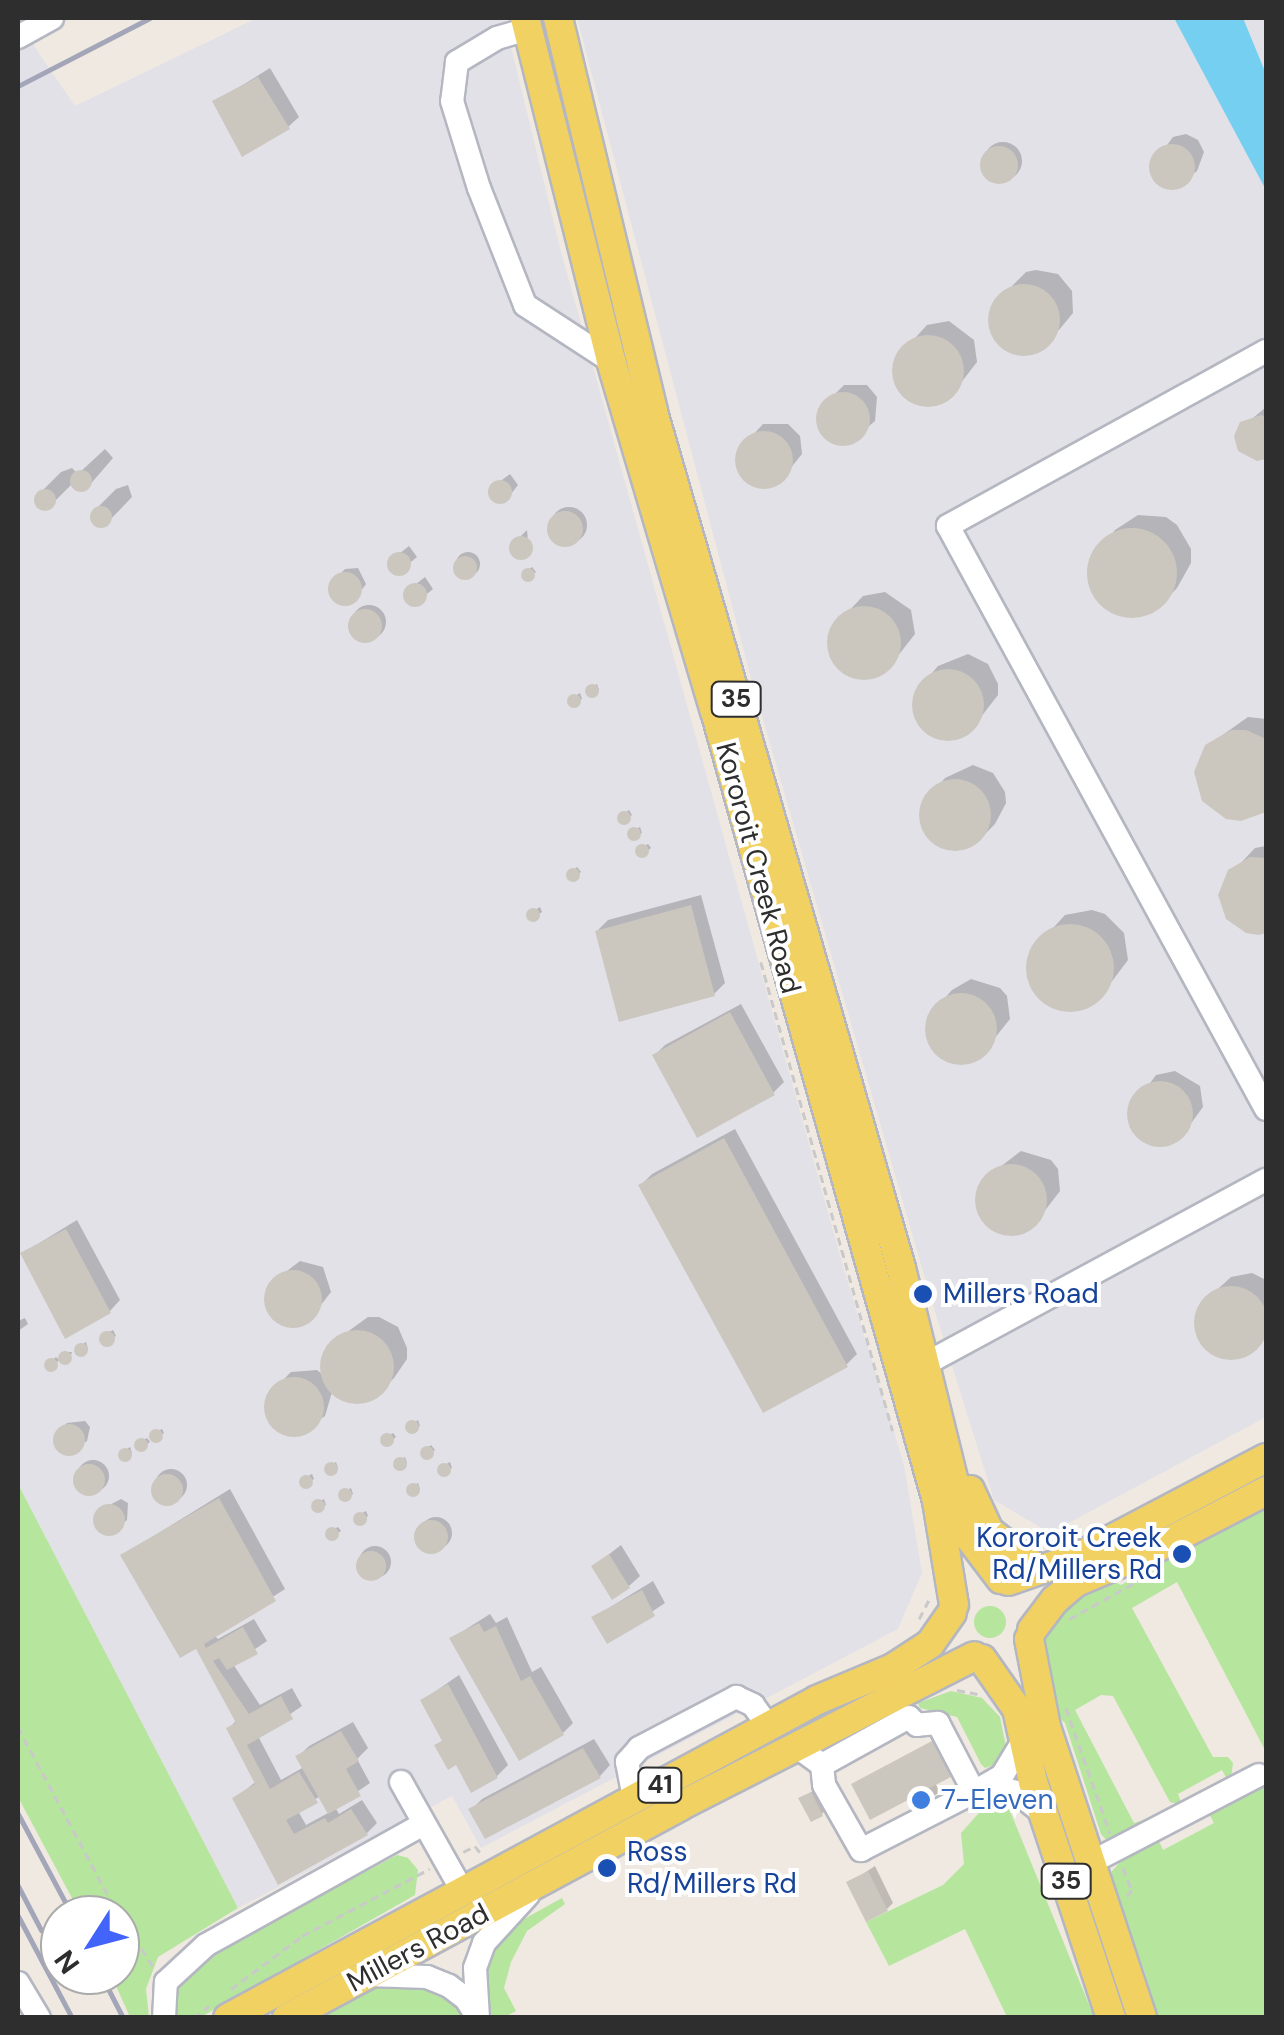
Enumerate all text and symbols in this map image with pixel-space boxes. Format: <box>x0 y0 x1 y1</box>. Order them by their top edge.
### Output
road number: 35 <box>708 679 764 719</box>
street label: Kororoit Creek Road <box>708 739 808 997</box>
place label: Millers Road <box>943 1277 1099 1311</box>
marker: Millers Road <box>912 1283 934 1305</box>
place label: Kororoit Creek Rd/Millers Rd <box>976 1521 1162 1587</box>
marker: Kororoit Creek Rd/Millers Rd <box>1171 1543 1193 1565</box>
road number: 41 <box>635 1765 685 1805</box>
place label: 7-Eleven <box>941 1783 1054 1817</box>
marker: 7-Eleven <box>910 1789 932 1811</box>
place label: Ross Rd/Millers Rd <box>627 1835 797 1901</box>
marker: Ross Rd/Millers Rd <box>596 1857 618 1879</box>
road number: 35 <box>1038 1861 1094 1901</box>
north arrow <box>40 1895 140 1995</box>
street label: Millers Road <box>341 1897 495 1999</box>
text: N <box>46 1943 88 1981</box>

